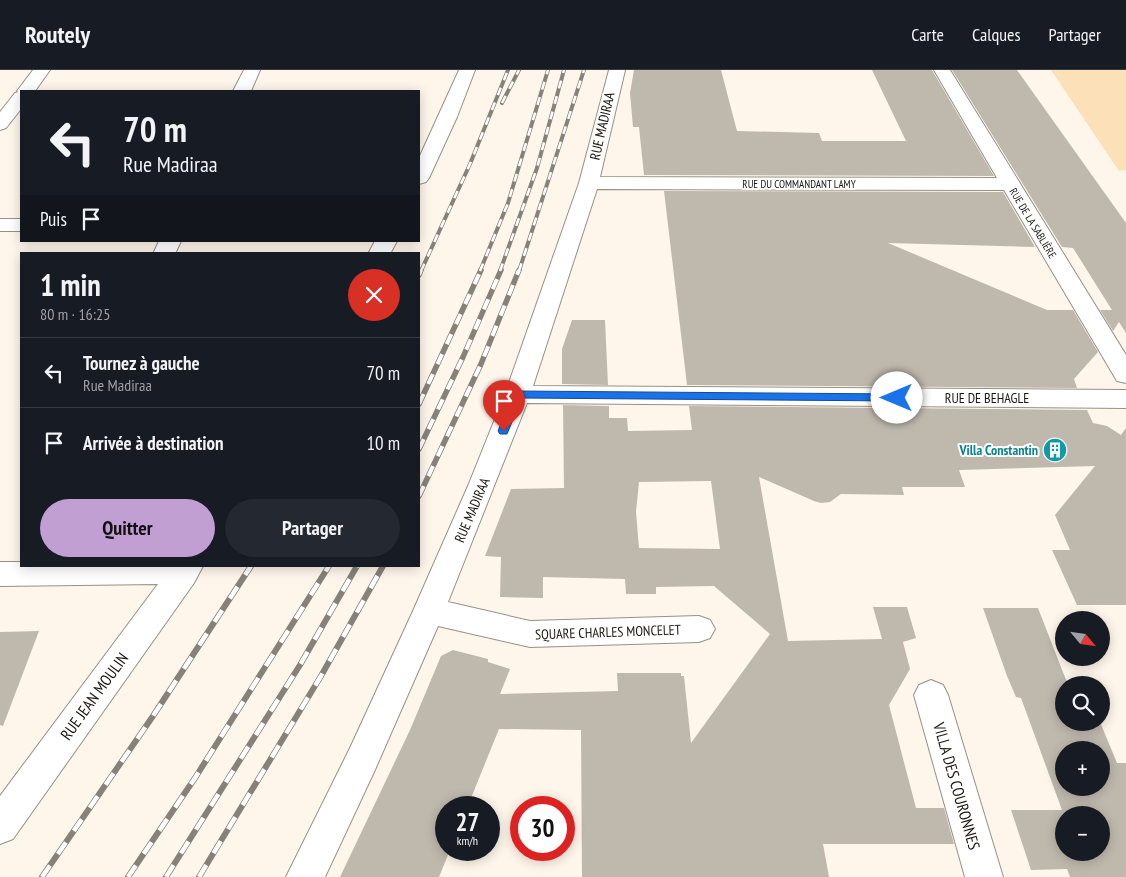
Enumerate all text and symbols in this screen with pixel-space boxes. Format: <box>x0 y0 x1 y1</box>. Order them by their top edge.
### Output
text: Routely <box>25 19 90 50</box>
text: Carte <box>911 23 944 46</box>
text: Calques <box>972 23 1021 46</box>
text: Partager <box>1049 23 1101 46</box>
street label: RUE MADIRAA <box>585 90 619 162</box>
text: 70 m <box>123 106 187 152</box>
icon: left <box>40 110 105 175</box>
text: Rue Madiraa <box>123 150 218 178</box>
street label: RUE DU COMMANDANT LAMY <box>742 177 856 191</box>
street label: RUE DE LA SABLIÈRE <box>1006 185 1060 261</box>
icon: arrive <box>77 205 105 233</box>
text: Puis <box>40 207 67 231</box>
text: 1 min <box>40 265 101 304</box>
button: close <box>348 269 400 321</box>
text: 80 m · 16:25 <box>40 304 111 324</box>
text: Tournez à gauche <box>83 351 200 375</box>
icon: left <box>40 359 68 387</box>
text: 70 m <box>367 361 400 385</box>
position arrow <box>870 371 922 423</box>
text: Rue Madiraa <box>83 375 152 395</box>
pin <box>483 380 525 431</box>
icon: arrive <box>490 387 518 415</box>
street label: RUE DE BEHAGLE <box>945 389 1029 407</box>
icon: arrive <box>40 429 68 457</box>
text: Arrivée à destination <box>83 431 224 455</box>
text: 10 m <box>367 431 400 455</box>
building icon: Villa Constantin <box>1042 437 1068 463</box>
place label: Villa Constantin <box>958 441 1038 459</box>
street label: RUE MADIRAA <box>450 474 494 545</box>
button: Quitter <box>40 499 215 557</box>
button: Partager <box>225 499 400 557</box>
north arrow <box>1055 611 1110 666</box>
map controls <box>1055 611 1110 861</box>
street label: SQUARE CHARLES MONCELET <box>535 620 682 644</box>
street label: RUE JEAN MOULIN <box>56 649 132 743</box>
button: search <box>1055 676 1110 731</box>
street label: VILLA DES COURONNES <box>929 719 985 852</box>
button: + <box>1055 741 1110 796</box>
speed limit sign: 30 <box>510 796 575 861</box>
text: 27 <box>456 806 479 838</box>
button: − <box>1055 806 1110 861</box>
text: km/h <box>457 833 478 848</box>

